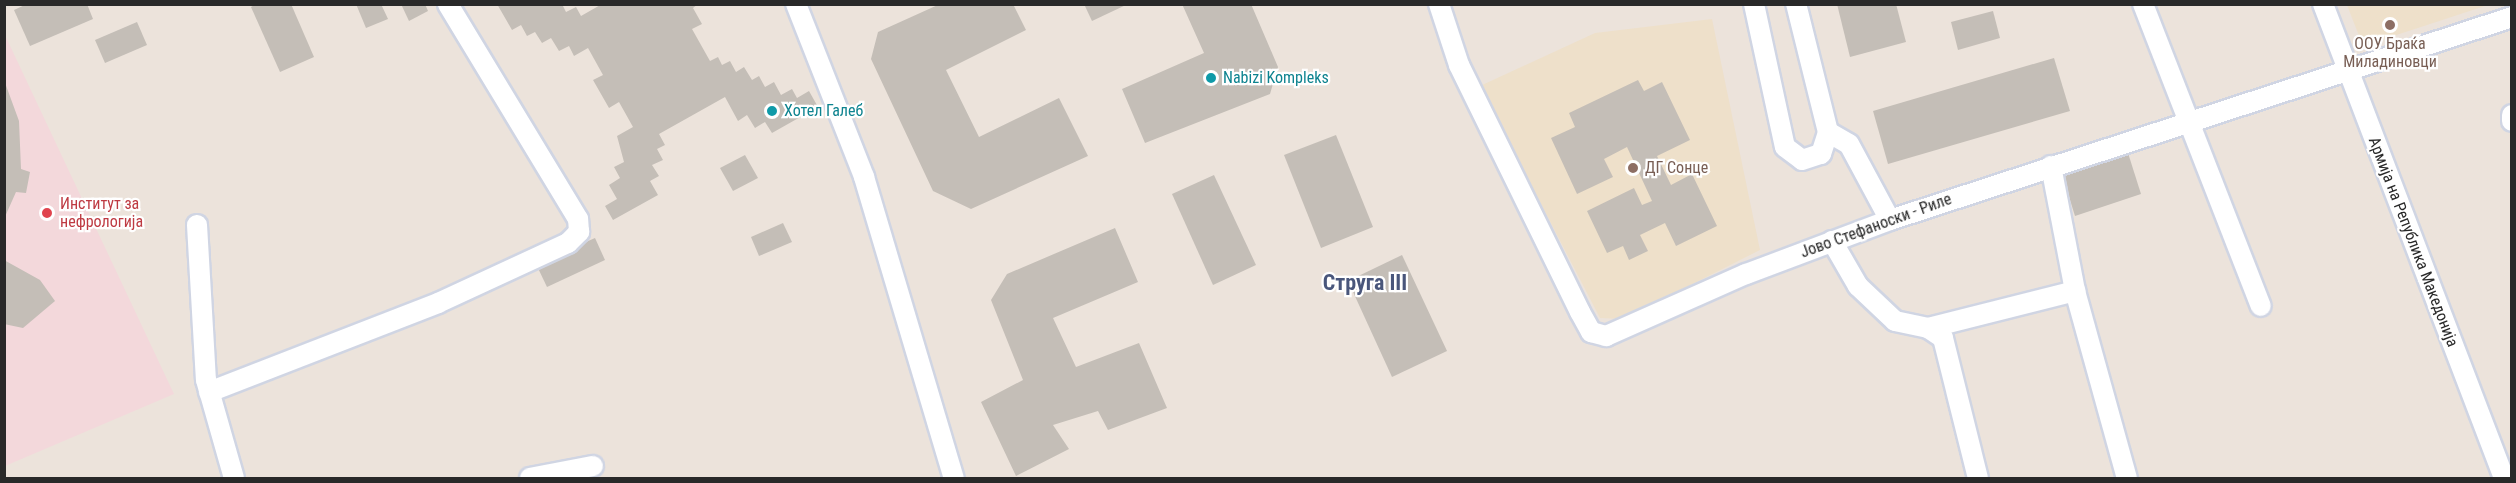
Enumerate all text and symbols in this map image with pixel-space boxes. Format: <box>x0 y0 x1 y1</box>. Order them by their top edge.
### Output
marker: ООУ Браќа Миладиновци <box>2383 18 2397 32</box>
place label: ООУ Браќа Миладиновци <box>2343 34 2437 72</box>
place label: Nabizi Kompleks <box>1223 68 1329 88</box>
marker: Nabizi Kompleks <box>1204 71 1218 85</box>
place label: Хотел Галеб <box>784 101 863 121</box>
marker: Хотел Галеб <box>765 104 779 118</box>
street label: Армија на Република Македонија <box>2364 134 2462 350</box>
place label: ДГ Сонце <box>1645 158 1708 178</box>
marker: ДГ Сонце <box>1626 161 1640 175</box>
street label: Јово Стефаноски - Риле <box>1798 190 1954 262</box>
place label: Институт за нефрологија <box>60 194 143 232</box>
marker: Институт за нефрологија <box>38 204 56 222</box>
district label: Струга III <box>1323 270 1407 296</box>

